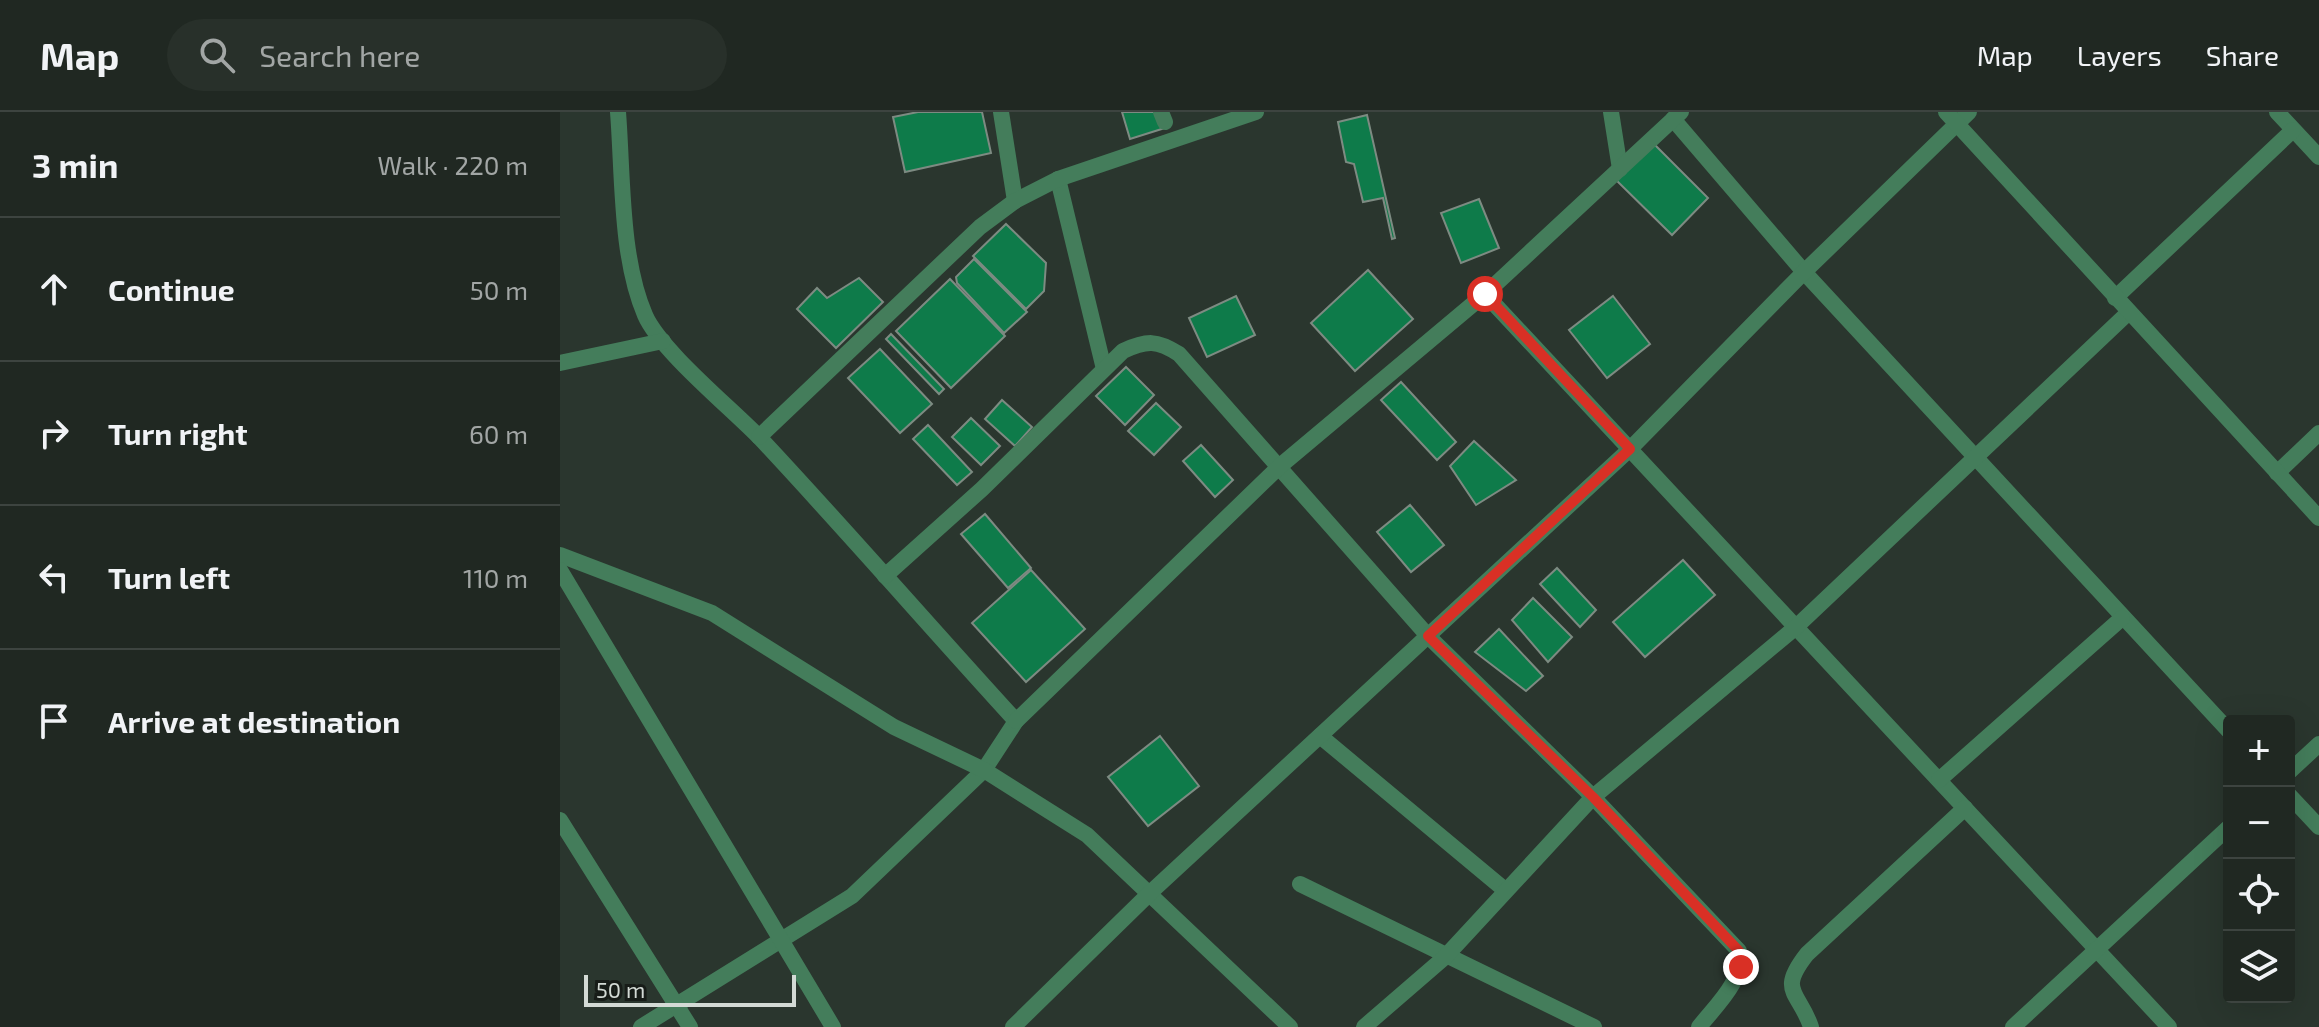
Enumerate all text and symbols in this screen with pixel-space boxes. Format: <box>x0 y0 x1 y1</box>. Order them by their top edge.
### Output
search box <box>167 19 727 91</box>
text: Map <box>40 32 119 78</box>
icon: search <box>195 33 239 77</box>
text: Search here <box>259 37 420 73</box>
text: Map <box>1977 38 2033 72</box>
text: Layers <box>2077 38 2162 72</box>
text: Share <box>2206 38 2279 72</box>
text: 3 min <box>32 144 118 185</box>
text: Walk · 220 m <box>377 149 528 180</box>
icon: ahead <box>32 267 76 311</box>
text: Continue <box>108 271 235 307</box>
text: 50 m <box>470 274 528 305</box>
route start <box>1467 276 1503 312</box>
icon: right <box>32 411 76 455</box>
text: Turn right <box>108 415 248 451</box>
text: 60 m <box>469 418 528 449</box>
icon: left <box>32 555 76 599</box>
text: Turn left <box>108 559 230 595</box>
text: 110 m <box>463 562 528 593</box>
icon: arrive <box>32 699 76 743</box>
text: Arrive at destination <box>108 703 400 739</box>
map controls <box>2223 715 2295 1003</box>
button: + <box>2223 715 2295 787</box>
button: − <box>2223 787 2295 859</box>
button: locate <box>2223 859 2295 931</box>
button: layers <box>2223 931 2295 1003</box>
route end <box>1723 949 1759 985</box>
scale bar <box>584 971 796 1007</box>
text: 50 m <box>596 976 645 1002</box>

